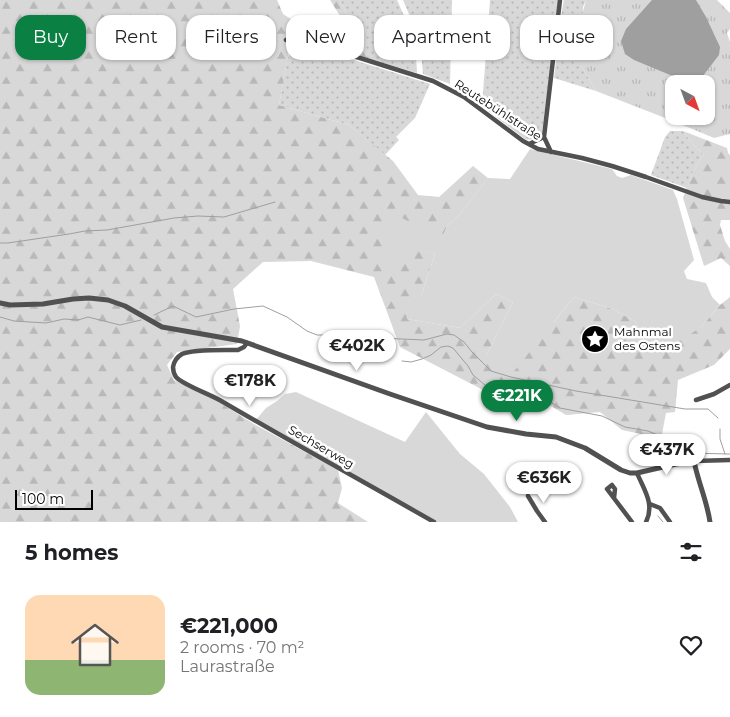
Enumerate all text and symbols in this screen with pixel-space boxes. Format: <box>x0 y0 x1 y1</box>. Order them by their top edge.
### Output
chip: Buy <box>15 15 86 60</box>
chip: Rent <box>96 15 176 60</box>
chip: Filters <box>186 15 276 60</box>
chip: New <box>286 15 364 60</box>
chip: Apartment <box>374 15 510 60</box>
chip: House <box>520 15 613 60</box>
north arrow <box>665 75 715 125</box>
map controls <box>665 75 715 125</box>
street label: Reutebühlstraße <box>452 76 545 143</box>
place icon: Mahnmal des Ostens <box>580 324 610 354</box>
place label: Mahnmal des Ostens <box>614 324 680 353</box>
pin: €402K <box>322 330 392 372</box>
text: €402K <box>329 336 385 355</box>
pin: €178K <box>215 364 285 407</box>
text: €178K <box>224 371 276 390</box>
pin: €221K <box>482 380 552 422</box>
text: €221K <box>492 386 542 405</box>
street label: Sechserweg <box>286 422 357 471</box>
pin: €437K <box>632 434 702 476</box>
text: €437K <box>640 440 694 459</box>
pin: €636K <box>509 462 579 504</box>
text: €636K <box>517 468 571 487</box>
scale bar <box>15 487 92 510</box>
text: 100 m <box>22 490 64 508</box>
icon: filters <box>677 538 705 566</box>
text: 5 homes <box>25 540 118 565</box>
text: €221,000 <box>180 613 278 638</box>
icon: home <box>65 615 125 675</box>
icon: heart <box>677 631 705 659</box>
text: 2 rooms · 70 m² <box>180 638 305 657</box>
text: Laurastraße <box>180 657 275 676</box>

